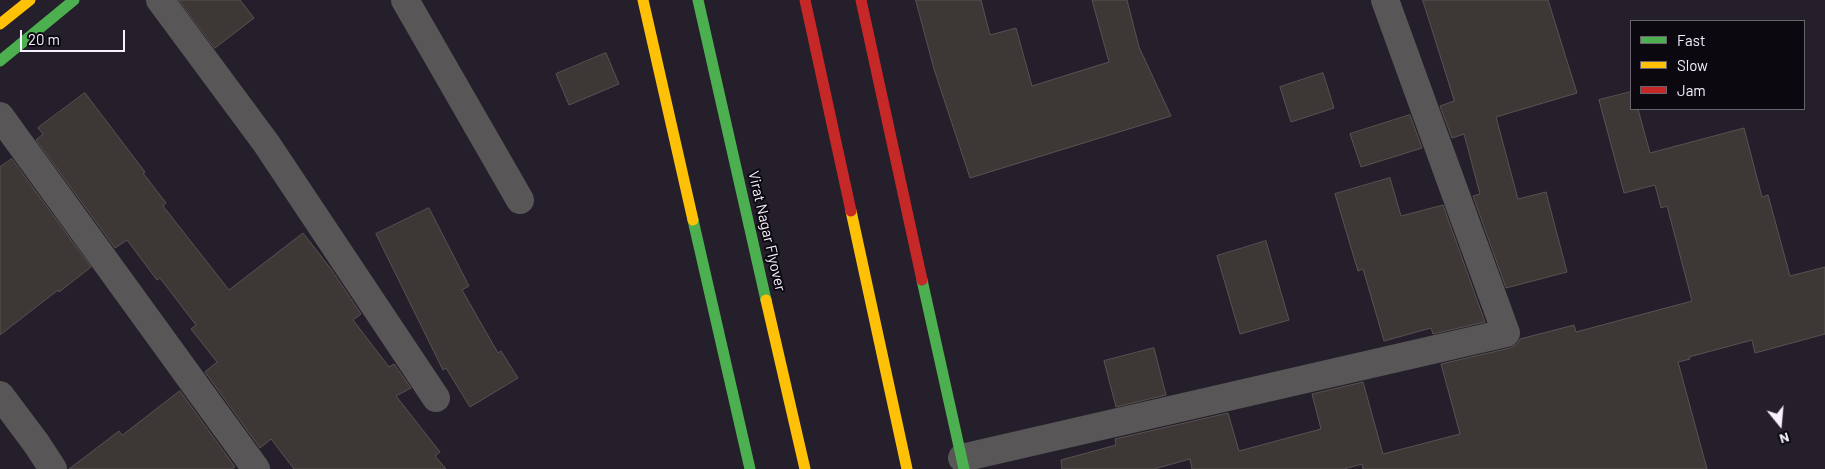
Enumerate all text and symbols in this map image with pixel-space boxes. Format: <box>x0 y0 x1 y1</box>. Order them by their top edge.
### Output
scale bar <box>22 20 128 52</box>
legend <box>1630 20 1805 110</box>
text: 20 m <box>28 30 60 48</box>
text: Fast <box>1677 31 1705 49</box>
text: Slow <box>1677 56 1708 74</box>
text: Jam <box>1677 81 1706 99</box>
street label: Virat Nagar Flyover <box>744 169 790 293</box>
north arrow <box>1755 399 1805 449</box>
text: N <box>1778 429 1791 448</box>

